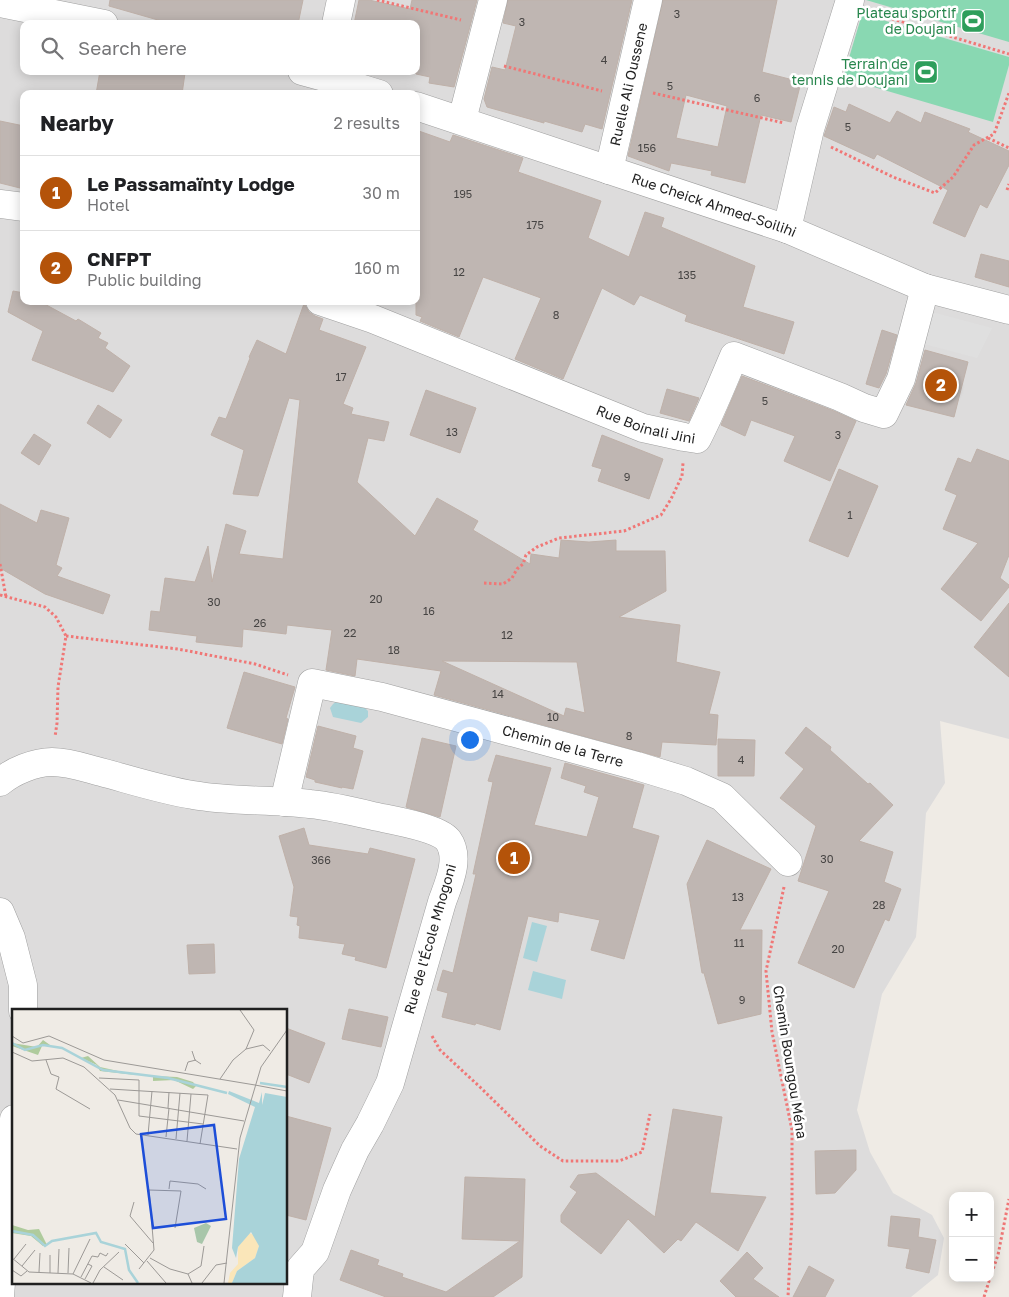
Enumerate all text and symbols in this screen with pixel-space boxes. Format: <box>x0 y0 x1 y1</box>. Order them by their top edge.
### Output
place label: Plateau sportif de Doujani <box>856 4 956 37</box>
house number: 3 <box>674 7 680 20</box>
sports icon: Plateau sportif de Doujani <box>960 8 986 34</box>
house number: 3 <box>519 15 525 28</box>
search box <box>20 20 420 75</box>
street label: Ruelle Ali Oussene <box>606 21 651 147</box>
icon: search <box>38 34 66 62</box>
text: Search here <box>78 36 187 59</box>
house number: 4 <box>601 53 608 66</box>
place label: Terrain de tennis de Doujani <box>791 55 908 88</box>
sports icon: Terrain de tennis de Doujani <box>913 59 939 85</box>
house number: 5 <box>667 79 673 92</box>
house number: 6 <box>754 91 761 104</box>
text: Nearby <box>40 110 114 136</box>
text: 2 results <box>334 113 400 133</box>
house number: 5 <box>845 120 851 133</box>
house number: 156 <box>638 141 657 154</box>
street label: Rue Cheick Ahmed-Soilihi <box>630 169 799 240</box>
text: Le Passamaïnty Lodge <box>87 172 295 195</box>
text: 1 <box>52 183 60 203</box>
text: 30 m <box>363 183 400 203</box>
house number: 195 <box>454 187 472 200</box>
text: Hotel <box>87 195 130 215</box>
house number: 175 <box>526 218 544 231</box>
text: CNFPT <box>87 247 151 270</box>
text: 2 <box>51 258 61 278</box>
text: 160 m <box>354 258 400 278</box>
house number: 12 <box>453 265 465 278</box>
house number: 135 <box>678 268 696 281</box>
text: Public building <box>87 270 202 290</box>
house number: 8 <box>553 308 560 321</box>
pin: 2 <box>925 366 957 404</box>
house number: 17 <box>335 370 347 383</box>
house number: 5 <box>762 394 768 407</box>
street label: Rue Boinali Jini <box>594 401 697 447</box>
house number: 13 <box>446 425 458 438</box>
house number: 3 <box>835 428 841 441</box>
house number: 9 <box>624 470 630 483</box>
house number: 1 <box>847 508 853 521</box>
house number: 20 <box>369 592 383 605</box>
house number: 30 <box>207 595 221 608</box>
house number: 16 <box>423 604 435 617</box>
house number: 26 <box>253 616 267 629</box>
house number: 22 <box>344 626 356 639</box>
house number: 12 <box>501 628 513 641</box>
house number: 18 <box>388 643 400 656</box>
house number: 14 <box>492 687 504 700</box>
house number: 10 <box>547 710 559 723</box>
street label: Chemin de la Terre <box>500 721 626 770</box>
your location <box>457 727 483 753</box>
house number: 8 <box>626 729 633 742</box>
house number: 4 <box>738 753 745 766</box>
pin: 1 <box>498 839 530 877</box>
house number: 30 <box>820 852 834 865</box>
house number: 366 <box>311 853 331 866</box>
street label: Rue de l'École Mhogoni <box>400 862 459 1016</box>
house number: 13 <box>732 890 744 903</box>
house number: 28 <box>872 898 886 911</box>
house number: 11 <box>734 936 744 949</box>
house number: 20 <box>831 942 845 955</box>
street label: Chemin Boungou Ména <box>770 984 811 1140</box>
house number: 9 <box>739 993 745 1006</box>
inset map <box>12 1009 288 1284</box>
map controls <box>949 1192 994 1282</box>
button: + <box>949 1192 994 1237</box>
button: − <box>949 1237 994 1282</box>

